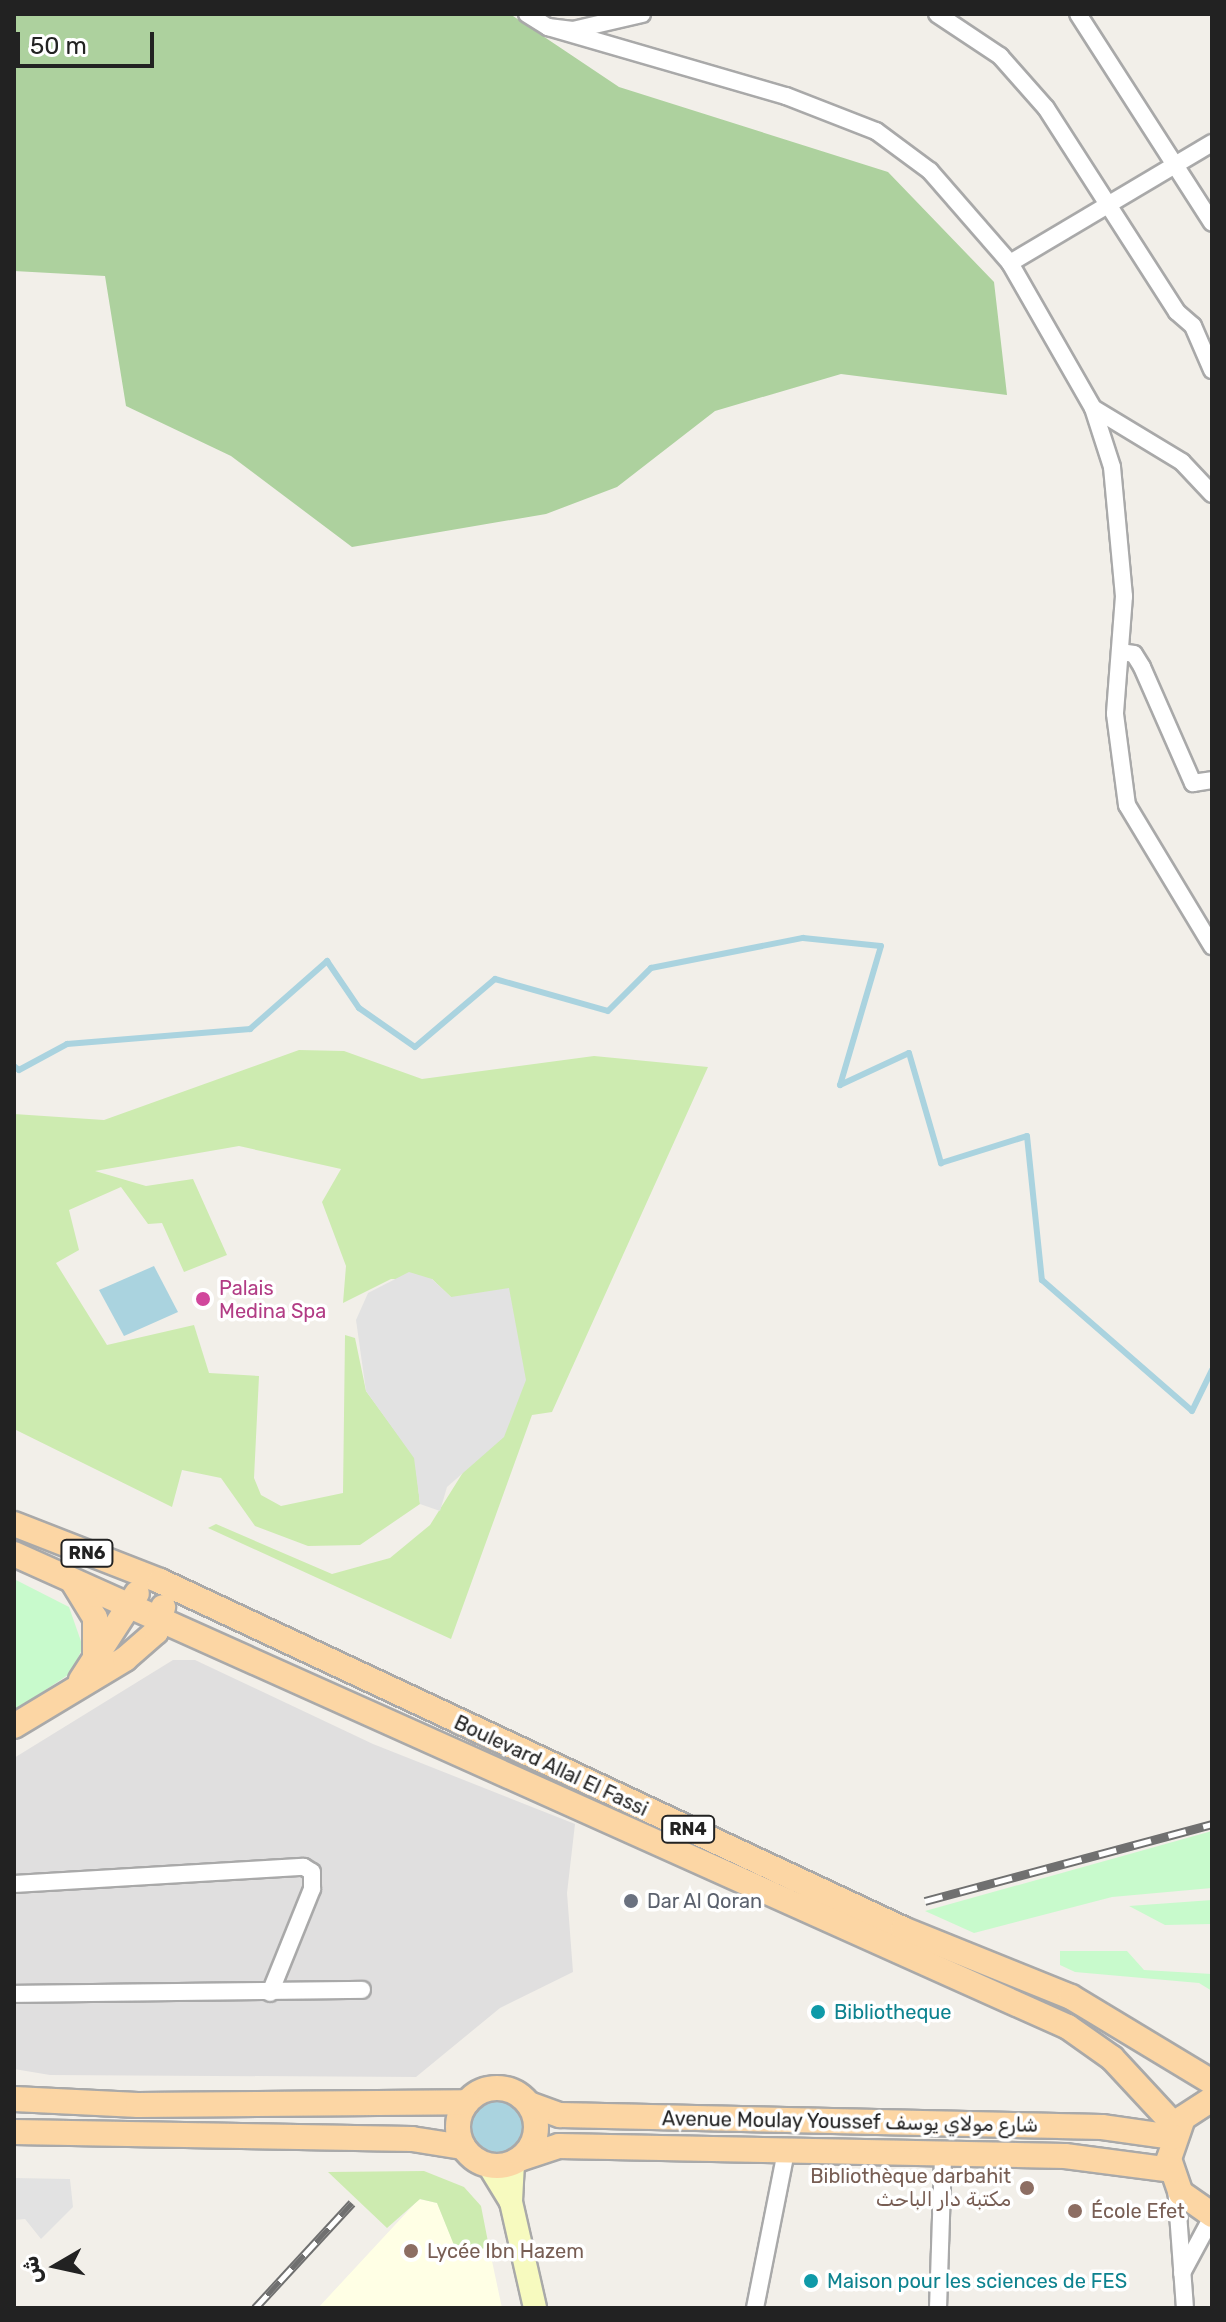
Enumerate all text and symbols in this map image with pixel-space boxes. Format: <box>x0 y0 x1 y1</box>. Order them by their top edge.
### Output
scale bar <box>20 16 158 66</box>
text: 50 m <box>30 32 87 60</box>
place label: Palais Medina Spa <box>219 1276 326 1323</box>
marker: Palais Medina Spa <box>194 1290 212 1308</box>
road number: RN6 <box>59 1539 115 1567</box>
street label: Boulevard Allal El Fassi <box>450 1710 652 1822</box>
road number: RN4 <box>660 1815 716 1843</box>
place label: Dar Al Qoran <box>647 1889 763 1913</box>
marker: Dar Al Qoran <box>622 1892 640 1910</box>
place label: Bibliotheque <box>834 2000 952 2024</box>
marker: Bibliotheque <box>809 2003 827 2021</box>
street label: Avenue Moulay Youssef شارع مولاي يوسف <box>661 2107 1039 2137</box>
place label: Bibliothèque darbahit مكتبة دار الباحث <box>810 2164 1011 2211</box>
marker: Bibliothèque darbahit مكتبة دار الباحث <box>1018 2179 1036 2197</box>
place label: École Efet <box>1091 2199 1185 2223</box>
marker: École Efet <box>1066 2202 1084 2220</box>
north arrow <box>16 2226 96 2306</box>
place label: Lycée Ibn Hazem <box>427 2239 584 2263</box>
marker: Lycée Ibn Hazem <box>402 2242 420 2260</box>
text: ش <box>16 2254 47 2286</box>
place label: Maison pour les sciences de FES <box>827 2269 1128 2293</box>
marker: Maison pour les sciences de FES <box>802 2272 820 2290</box>

